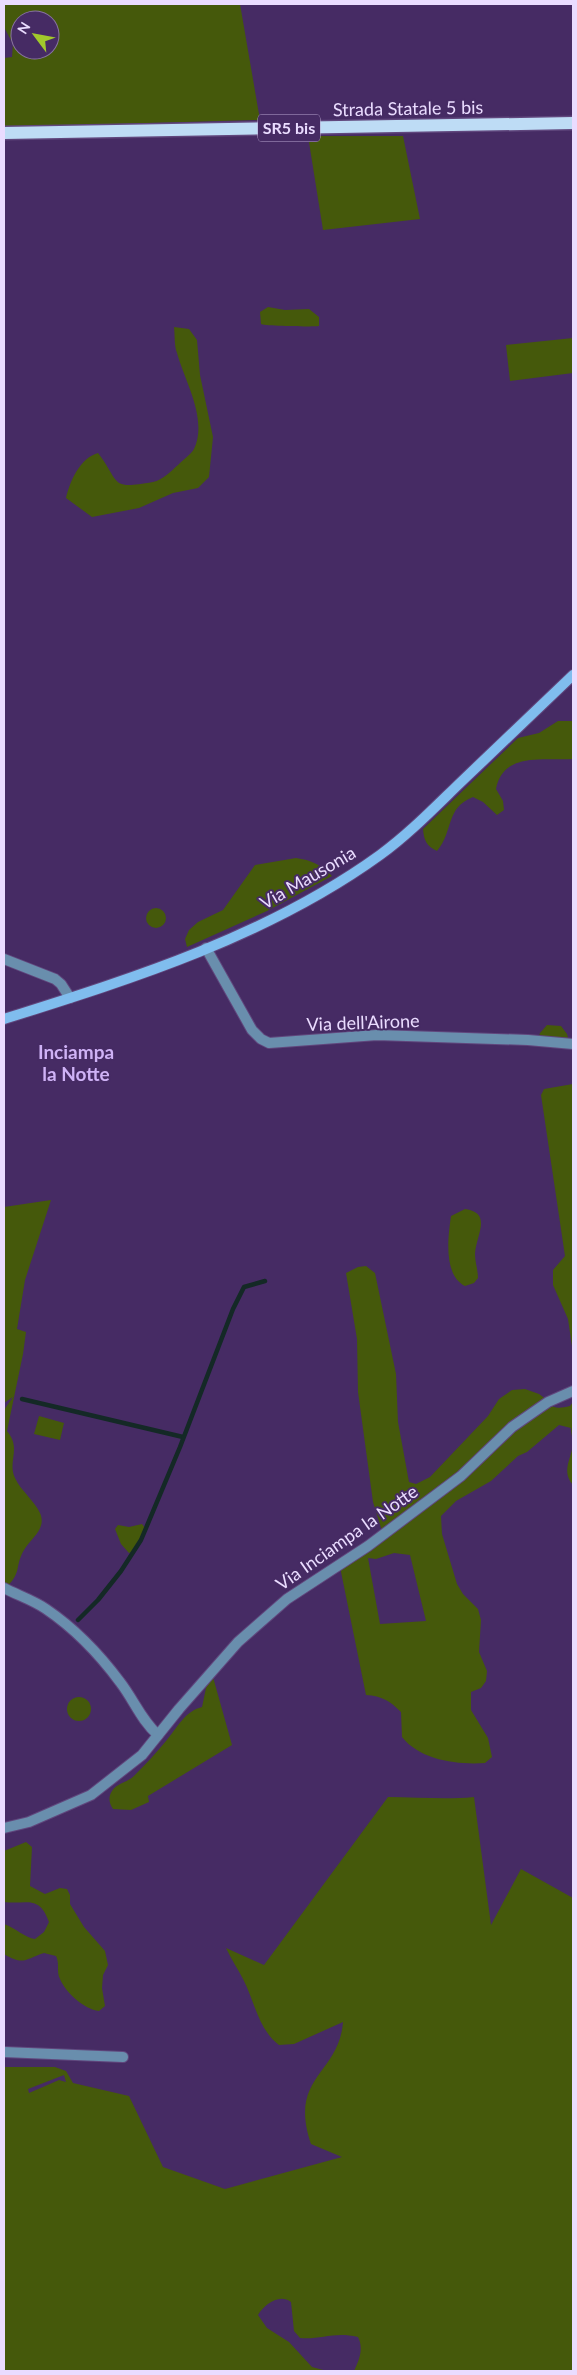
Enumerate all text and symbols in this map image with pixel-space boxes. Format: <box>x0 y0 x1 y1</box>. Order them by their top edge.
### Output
north arrow <box>10 10 60 60</box>
text: N <box>13 19 34 37</box>
street label: Strada Statale 5 bis <box>333 96 484 120</box>
road number: SR5 bis <box>258 115 320 142</box>
street label: Via Mausonia <box>256 841 359 913</box>
street label: Via dell'Airone <box>306 1009 420 1035</box>
district label: Inciampa la Notte <box>38 1040 114 1085</box>
street label: Via Inciampa la Notte <box>271 1480 422 1594</box>

